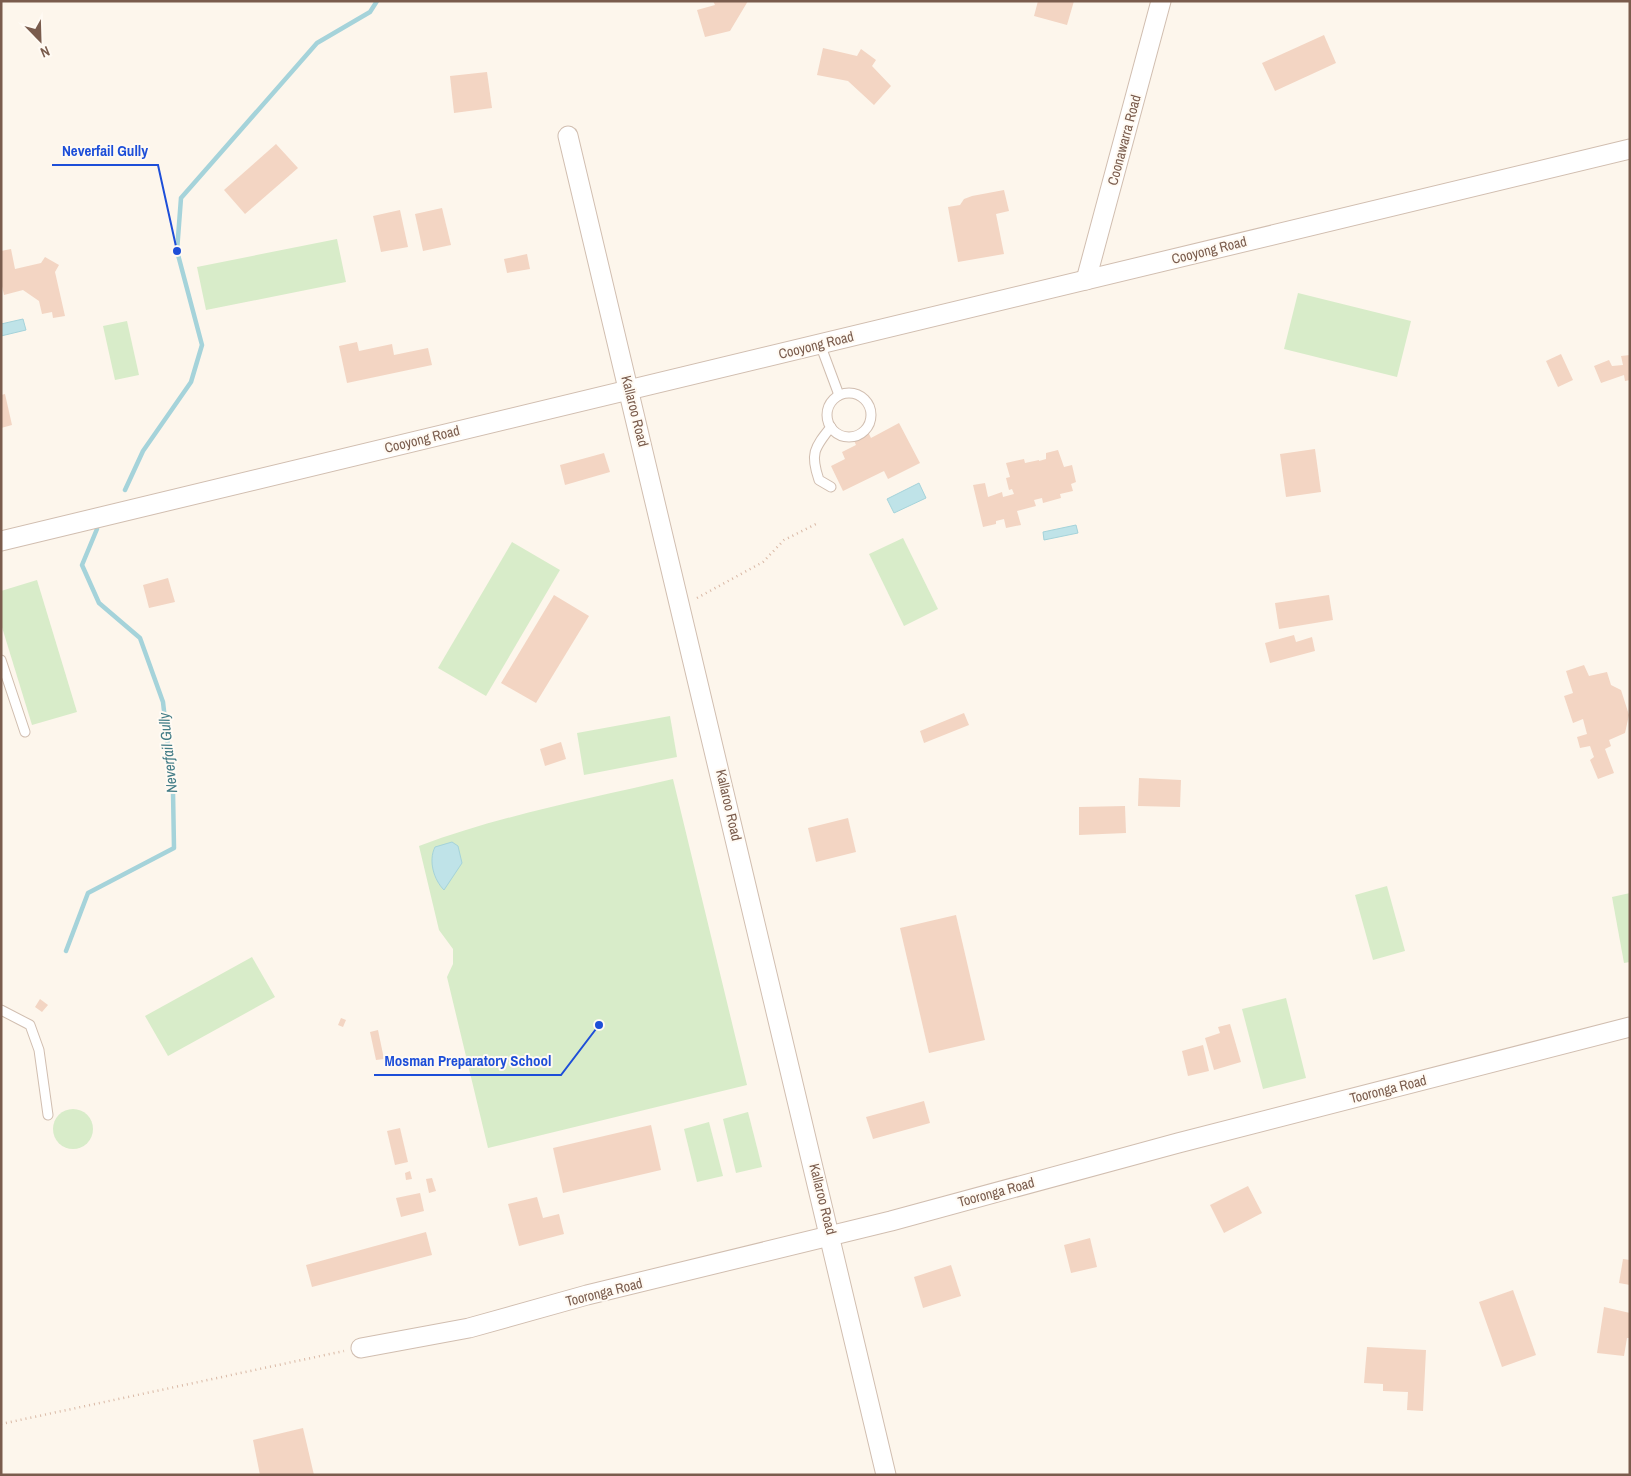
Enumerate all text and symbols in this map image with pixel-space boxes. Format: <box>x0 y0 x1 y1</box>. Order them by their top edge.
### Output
north arrow <box>15 15 65 65</box>
text: N <box>38 42 52 62</box>
street label: Coonawarra Road <box>1103 93 1145 187</box>
callout: Neverfail Gully <box>52 135 158 165</box>
text: Neverfail Gully <box>62 140 148 161</box>
street label: Cooyong Road <box>1170 232 1248 268</box>
street label: Cooyong Road <box>777 327 855 363</box>
street label: Kallaroo Road <box>617 374 653 448</box>
street label: Cooyong Road <box>383 421 461 457</box>
water label: Neverfail Gully <box>153 711 182 794</box>
street label: Kallaroo Road <box>712 768 746 842</box>
callout: Mosman Preparatory School <box>374 1045 561 1075</box>
text: Mosman Preparatory School <box>385 1050 551 1071</box>
street label: Tooronga Road <box>1348 1071 1428 1107</box>
street label: Kallaroo Road <box>805 1162 841 1236</box>
street label: Tooronga Road <box>956 1173 1036 1211</box>
street label: Tooronga Road <box>564 1274 644 1310</box>

